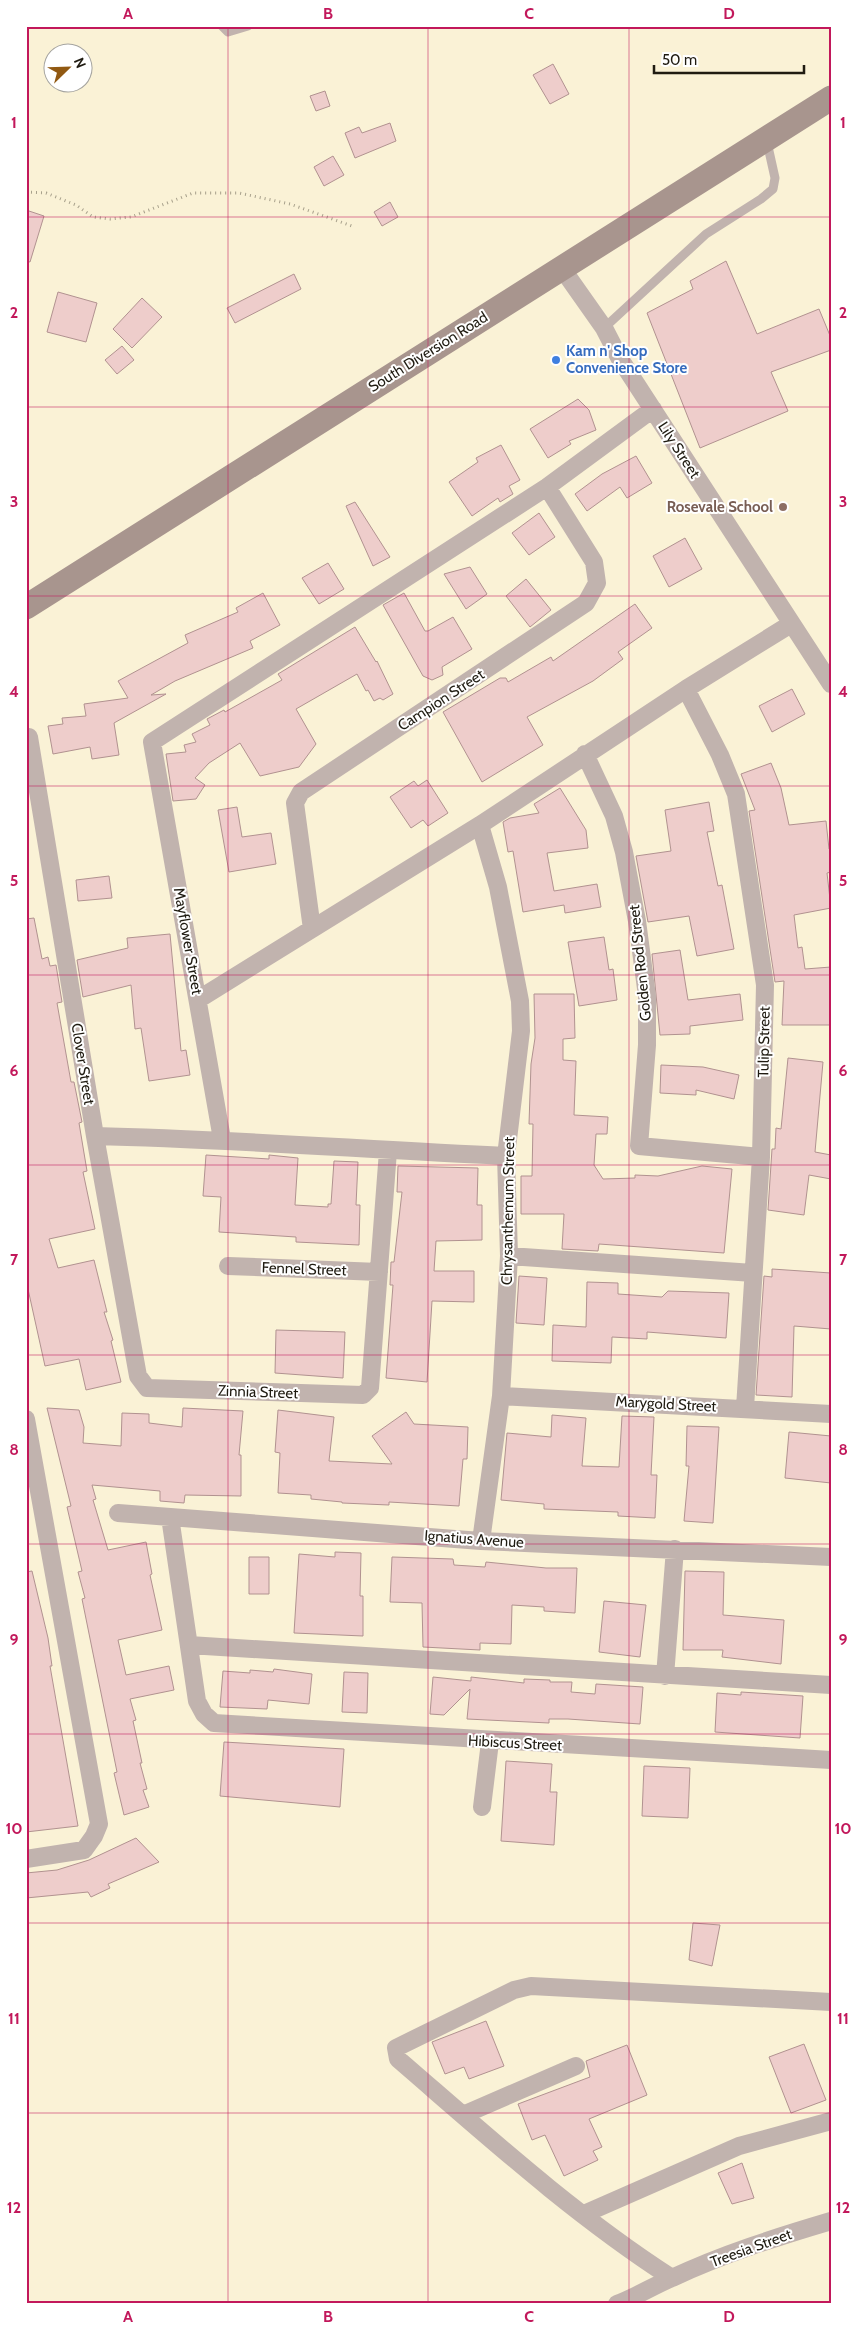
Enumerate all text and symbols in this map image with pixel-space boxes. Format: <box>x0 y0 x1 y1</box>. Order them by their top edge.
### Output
text: A <box>123 4 133 23</box>
text: B <box>323 4 333 23</box>
text: C <box>524 4 534 23</box>
text: D <box>723 4 735 23</box>
north arrow <box>42 42 92 92</box>
scale bar <box>654 42 804 74</box>
text: 50 m <box>662 51 697 69</box>
text: N <box>70 55 90 71</box>
text: 1 <box>11 113 17 132</box>
text: 1 <box>840 113 846 132</box>
text: 2 <box>10 303 18 322</box>
text: 2 <box>839 303 847 322</box>
street label: South Diversion Road <box>365 308 491 396</box>
place label: Kam n' Shop Convenience Store <box>566 342 687 377</box>
marker: Kam n' Shop Convenience Store <box>550 354 562 366</box>
street label: Lily Street <box>654 418 704 482</box>
text: 3 <box>10 492 18 511</box>
text: 3 <box>839 492 847 511</box>
place label: Rosevale School <box>667 498 773 516</box>
marker: Rosevale School <box>777 501 789 513</box>
street label: Campion Street <box>394 665 488 735</box>
text: 4 <box>9 682 19 701</box>
text: 4 <box>838 682 848 701</box>
text: 5 <box>10 871 18 890</box>
text: 5 <box>839 871 847 890</box>
street label: Mayflower Street <box>170 886 206 996</box>
street label: Golden Rod Street <box>625 904 655 1022</box>
street label: Tulip Street <box>754 1006 774 1078</box>
street label: Clover Street <box>68 1022 98 1106</box>
text: 6 <box>10 1061 19 1080</box>
text: 6 <box>839 1061 848 1080</box>
street label: Chrysanthemum Street <box>498 1137 518 1285</box>
text: 7 <box>10 1250 19 1269</box>
text: 7 <box>839 1250 848 1269</box>
street label: Fennel Street <box>261 1259 347 1279</box>
street label: Zinnia Street <box>218 1382 298 1402</box>
street label: Marygold Street <box>615 1392 717 1416</box>
text: 8 <box>9 1440 19 1459</box>
text: 8 <box>838 1440 848 1459</box>
street label: Ignatius Avenue <box>424 1527 525 1551</box>
text: 9 <box>10 1630 19 1649</box>
text: 9 <box>839 1630 848 1649</box>
street label: Hibiscus Street <box>468 1732 562 1754</box>
text: 10 <box>5 1819 23 1838</box>
text: 10 <box>834 1819 852 1838</box>
text: 11 <box>8 2009 20 2028</box>
text: 11 <box>837 2009 849 2028</box>
text: 12 <box>7 2198 21 2217</box>
text: 12 <box>836 2198 850 2217</box>
street label: Treesia Street <box>708 2225 794 2271</box>
text: A <box>123 2307 133 2326</box>
text: B <box>323 2307 333 2326</box>
text: C <box>524 2307 534 2326</box>
text: D <box>723 2307 735 2326</box>

